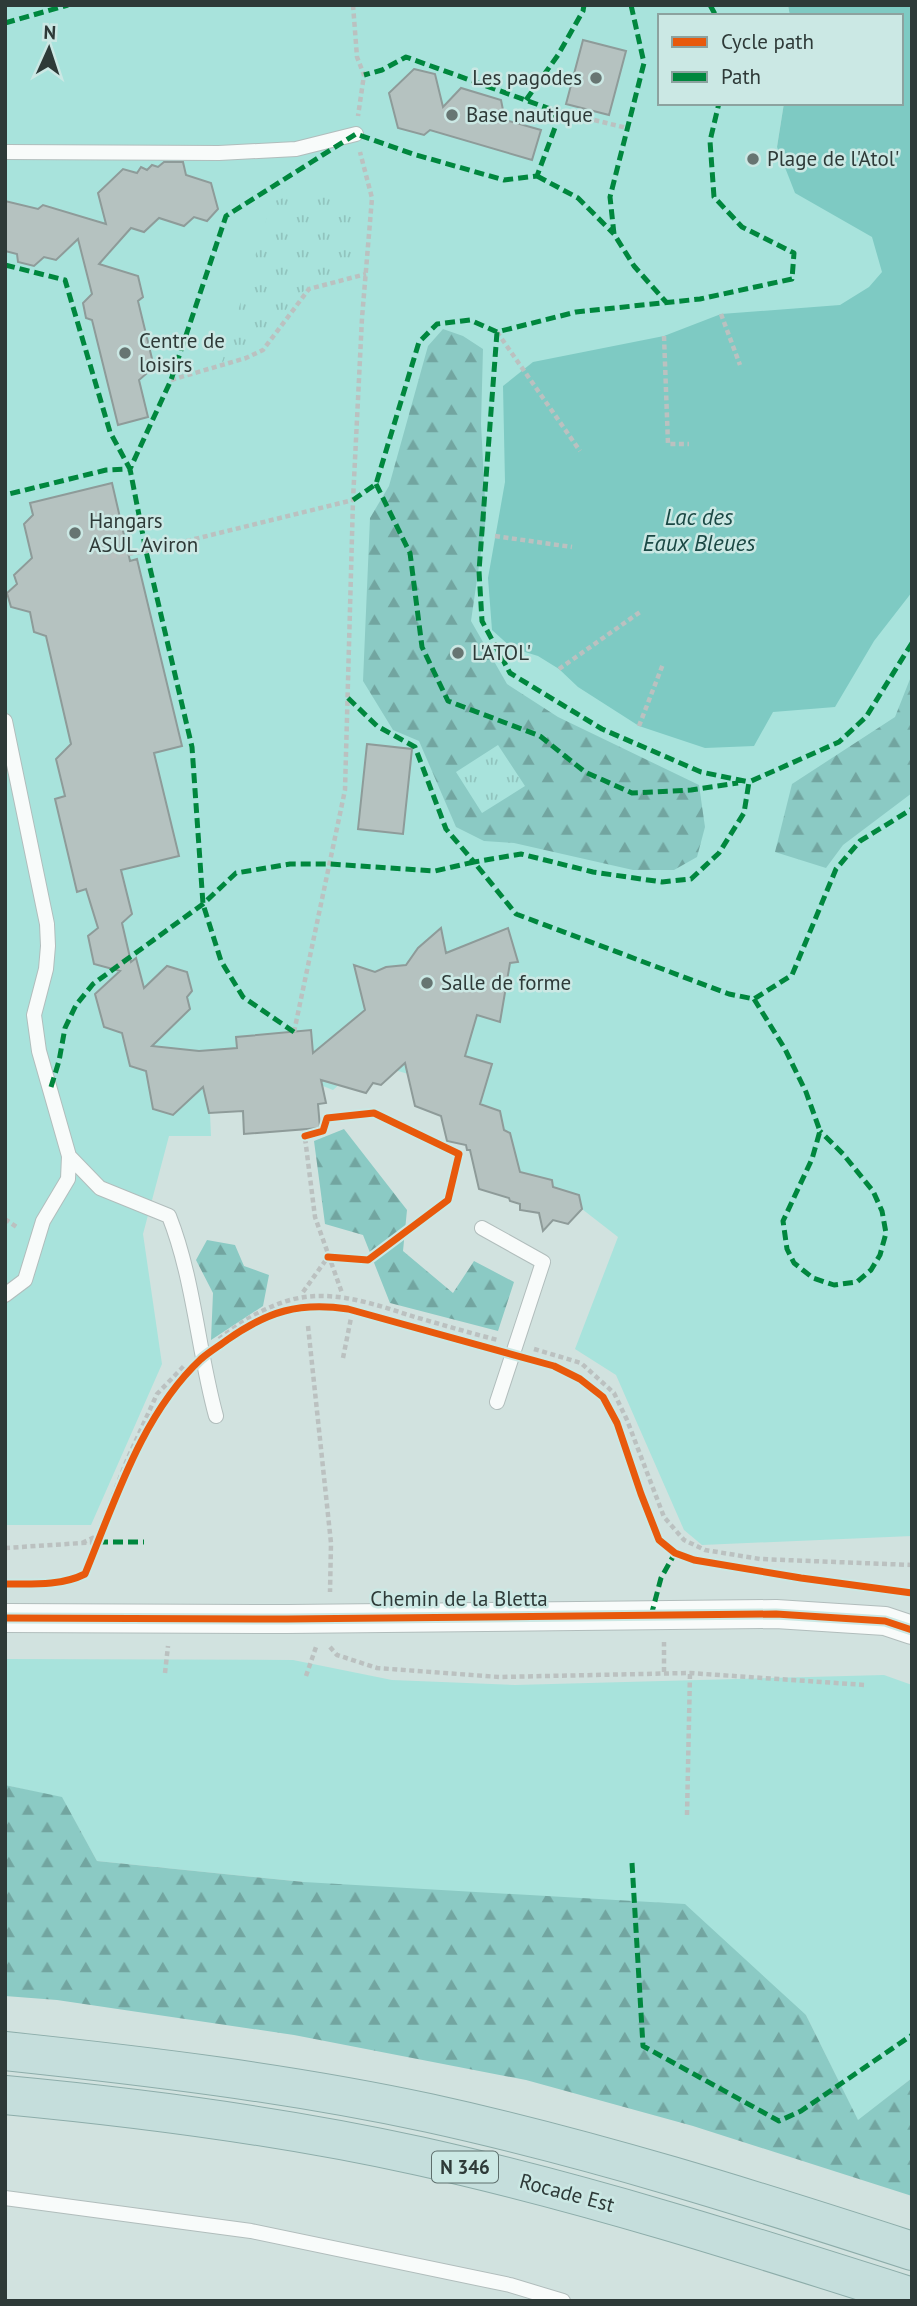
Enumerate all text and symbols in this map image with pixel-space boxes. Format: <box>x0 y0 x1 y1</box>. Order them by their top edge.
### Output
north arrow <box>14 14 84 84</box>
legend <box>658 14 903 105</box>
text: N <box>43 20 57 44</box>
text: Cycle path <box>721 28 814 55</box>
text: Path <box>721 63 761 90</box>
place label: Les pagodes <box>472 64 582 91</box>
marker: Les pagodes <box>588 70 604 86</box>
place label: Base nautique <box>466 101 593 128</box>
marker: Base nautique <box>444 107 460 123</box>
place label: Plage de l'Atol' <box>767 145 899 172</box>
marker: Plage de l'Atol' <box>745 151 761 167</box>
place label: Centre de loisirs <box>139 327 225 378</box>
marker: Centre de loisirs <box>117 345 133 361</box>
water label: Lac des Eaux Bleues <box>643 502 756 557</box>
place label: Hangars ASUL Aviron <box>89 507 198 558</box>
marker: Hangars ASUL Aviron <box>67 525 83 541</box>
place label: L'ATOL' <box>472 639 531 666</box>
marker: L'ATOL' <box>450 645 466 661</box>
place label: Salle de forme <box>441 969 571 996</box>
marker: Salle de forme <box>419 975 435 991</box>
street label: Chemin de la Bletta <box>370 1585 548 1612</box>
road number: N 346 <box>432 2152 498 2182</box>
street label: Rocade Est <box>517 2167 618 2218</box>

